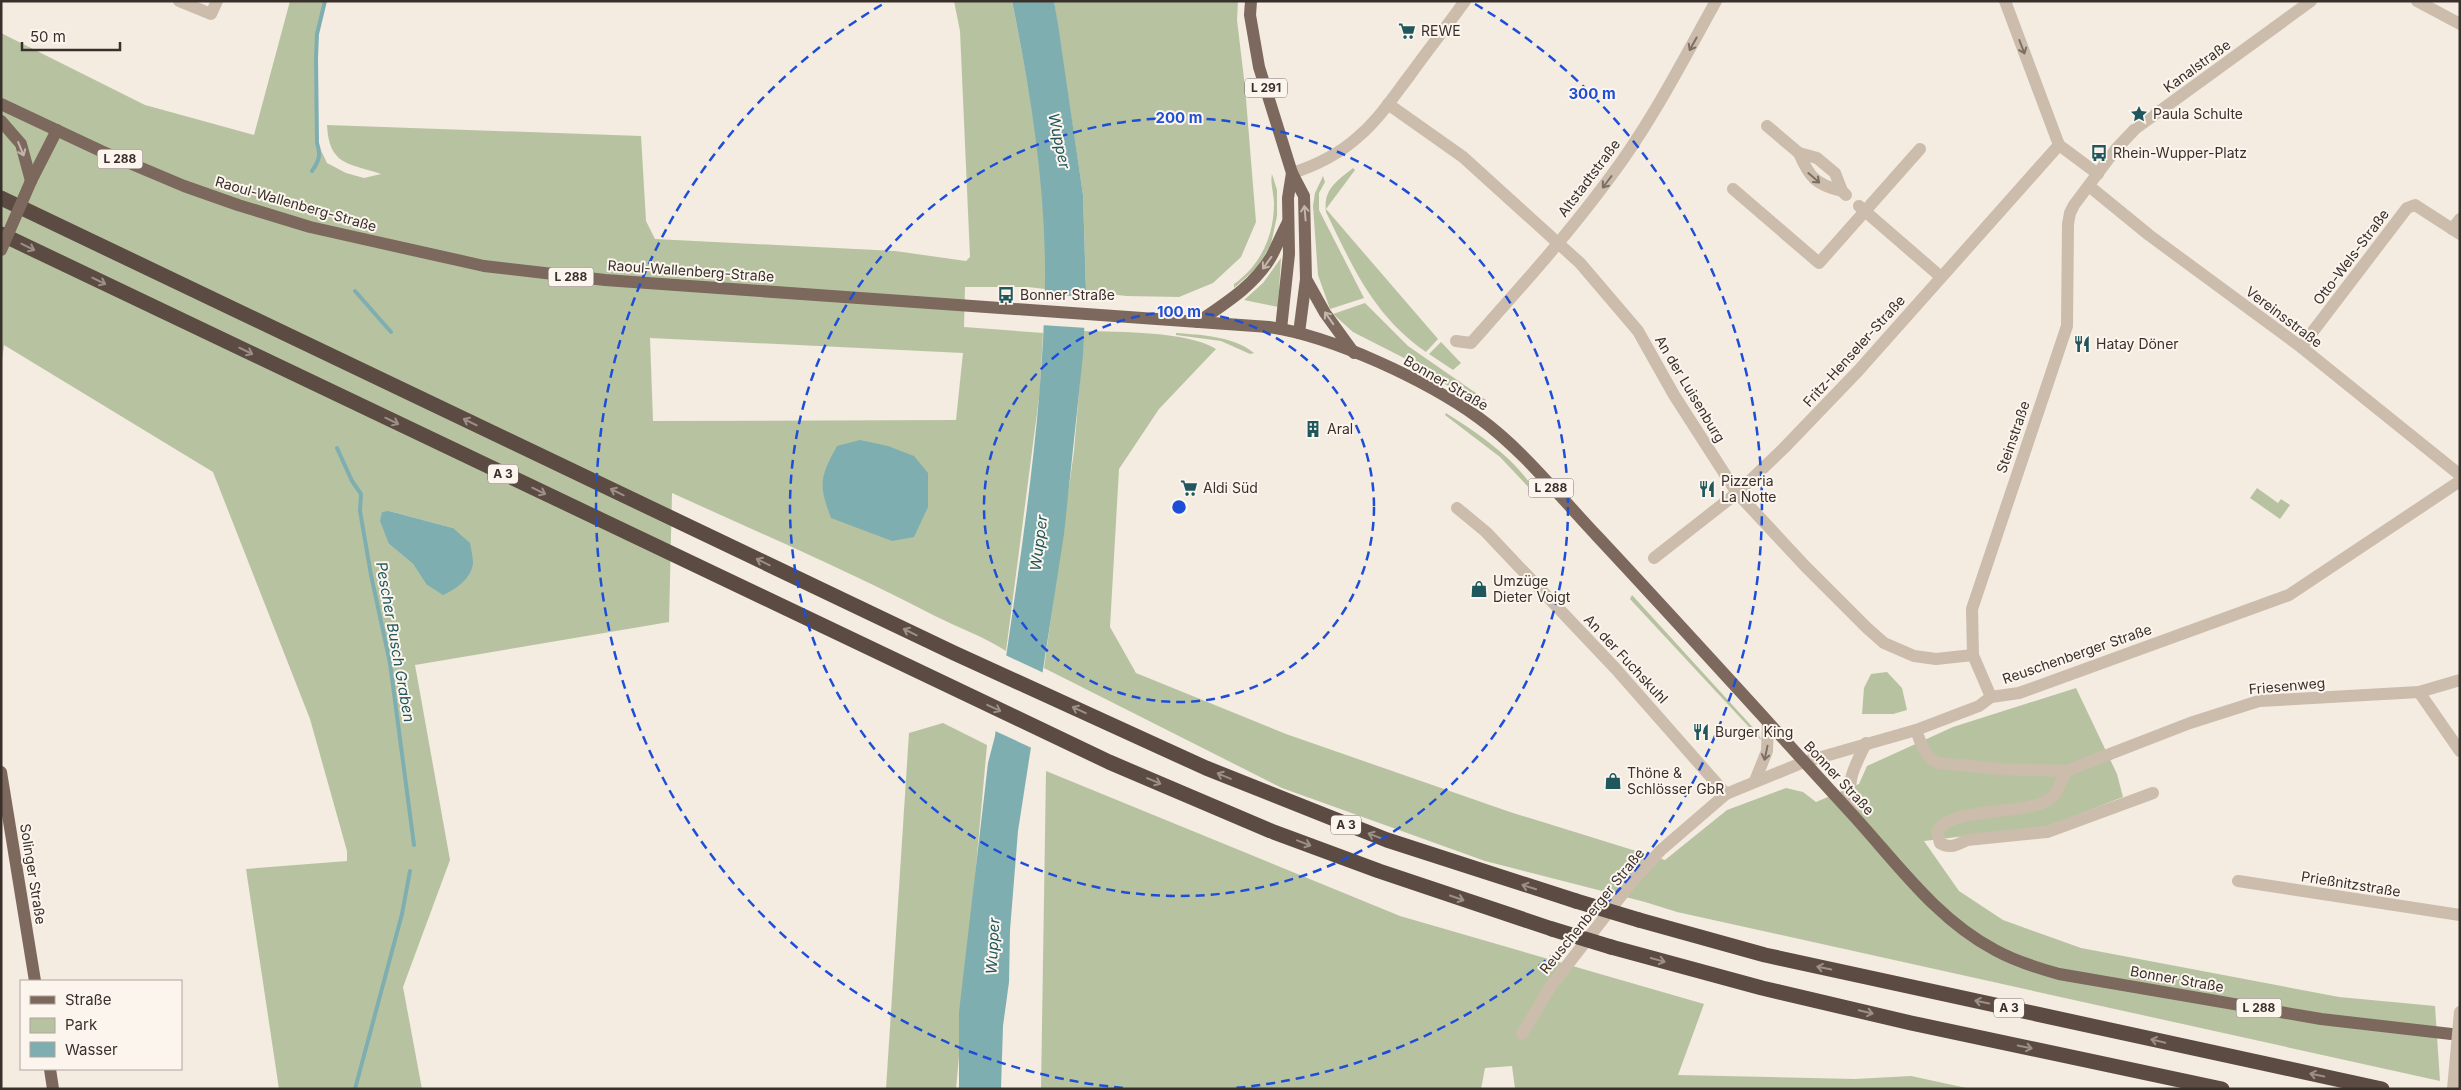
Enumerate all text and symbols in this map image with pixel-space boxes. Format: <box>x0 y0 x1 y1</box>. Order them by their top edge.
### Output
scale bar <box>22 20 120 52</box>
supermarket icon: REWE <box>1397 21 1417 41</box>
place label: REWE <box>1421 22 1461 39</box>
text: 50 m <box>30 27 66 46</box>
one-way arrow <box>1687 36 1697 51</box>
street label: Kanalstraße <box>2160 36 2234 96</box>
one-way arrow <box>2018 39 2027 54</box>
road number: L 291 <box>1245 78 1287 98</box>
text: 300 m <box>1568 84 1616 103</box>
place icon: Paula Schulte <box>2129 104 2149 124</box>
place label: Paula Schulte <box>2153 105 2243 122</box>
text: 200 m <box>1156 108 1202 127</box>
water label: Wupper <box>1044 111 1075 171</box>
street label: Altstadtstraße <box>1554 136 1623 220</box>
one-way arrow <box>17 141 26 156</box>
bus stop icon: Rhein-Wupper-Platz <box>2089 143 2109 163</box>
place label: Rhein-Wupper-Platz <box>2113 144 2247 161</box>
road number: L 288 <box>98 150 142 168</box>
street label: Raoul-Wallenberg-Straße <box>214 172 379 235</box>
one-way arrow <box>1808 173 1821 184</box>
one-way arrow <box>1601 175 1612 188</box>
street label: Otto-Wels-Straße <box>2309 205 2392 308</box>
one-way arrow <box>1301 206 1310 222</box>
one-way arrow <box>20 243 35 252</box>
street label: Raoul-Wallenberg-Straße <box>607 256 775 285</box>
one-way arrow <box>1261 256 1272 269</box>
road number: L 288 <box>548 268 594 286</box>
one-way arrow <box>91 277 106 286</box>
street label: Vereinsstraße <box>2243 282 2326 351</box>
bus stop icon: Bonner Straße <box>996 285 1016 305</box>
place label: Bonner Straße <box>1020 286 1115 303</box>
street label: Fritz-Henseler-Straße <box>1799 291 1908 410</box>
text: 100 m <box>1157 302 1201 321</box>
one-way arrow <box>1324 311 1334 325</box>
street label: An der Luisenburg <box>1652 332 1729 445</box>
restaurant icon: Hatay Döner <box>2072 334 2092 354</box>
place label: Hatay Döner <box>2096 335 2179 352</box>
one-way arrow <box>238 346 253 356</box>
street label: Bonner Straße <box>1401 351 1492 414</box>
street label: Steinstraße <box>1992 399 2033 475</box>
one-way arrow <box>463 416 478 426</box>
one-way arrow <box>384 417 399 426</box>
building icon: Aral <box>1303 419 1323 439</box>
place label: Aral <box>1327 420 1353 437</box>
road number: A 3 <box>488 464 518 484</box>
place label: Pizzeria La Notte <box>1721 472 1777 505</box>
supermarket icon: Aldi Süd <box>1179 478 1199 498</box>
road number: L 288 <box>1528 478 1574 498</box>
place label: Aldi Süd <box>1203 479 1258 496</box>
restaurant icon: Pizzeria La Notte <box>1697 479 1717 499</box>
one-way arrow <box>610 486 625 496</box>
one-way arrow <box>531 487 546 496</box>
centre of rings <box>1170 498 1188 516</box>
water label: Wupper <box>1026 513 1051 572</box>
one-way arrow <box>756 556 771 566</box>
water label: Pescher Busch Graben <box>372 560 419 724</box>
place label: Umzüge Dieter Voigt <box>1493 572 1571 605</box>
shop icon: Umzüge Dieter Voigt <box>1469 579 1489 599</box>
street label: An der Fuchskuhl <box>1581 611 1672 707</box>
street label: Reuschenberger Straße <box>2000 620 2154 687</box>
one-way arrow <box>903 626 918 636</box>
street label: Friesenweg <box>2248 674 2326 697</box>
one-way arrow <box>987 703 1002 713</box>
one-way arrow <box>1072 705 1087 715</box>
restaurant icon: Burger King <box>1691 722 1711 742</box>
place label: Burger King <box>1715 723 1793 740</box>
street label: Bonner Straße <box>1801 737 1878 818</box>
one-way arrow <box>1761 745 1770 761</box>
place label: Thöne & Schlösser GbR <box>1627 764 1724 797</box>
one-way arrow <box>1217 770 1232 780</box>
shop icon: Thöne & Schlösser GbR <box>1603 771 1623 791</box>
one-way arrow <box>1146 776 1161 786</box>
road number: A 3 <box>1331 816 1361 834</box>
street label: Solinger Straße <box>17 822 50 926</box>
one-way arrow <box>1368 830 1383 840</box>
one-way arrow <box>1296 839 1311 848</box>
street label: Reuschenberger Straße <box>1536 845 1647 977</box>
street label: Prießnitzstraße <box>2300 867 2402 900</box>
one-way arrow <box>1521 881 1537 891</box>
one-way arrow <box>1449 893 1465 903</box>
water label: Wupper <box>982 917 1003 975</box>
one-way arrow <box>1649 955 1665 965</box>
one-way arrow <box>1816 962 1832 972</box>
street label: Bonner Straße <box>2129 962 2225 995</box>
legend <box>20 980 182 1070</box>
text: Straße <box>65 990 112 1009</box>
one-way arrow <box>1975 997 1991 1007</box>
road number: A 3 <box>1994 998 2024 1018</box>
road number: L 288 <box>2236 998 2282 1018</box>
one-way arrow <box>1858 1008 1874 1017</box>
text: Park <box>65 1015 98 1034</box>
one-way arrow <box>2150 1036 2166 1045</box>
text: Wasser <box>65 1040 118 1059</box>
one-way arrow <box>2017 1043 2033 1052</box>
one-way arrow <box>2309 1070 2325 1080</box>

